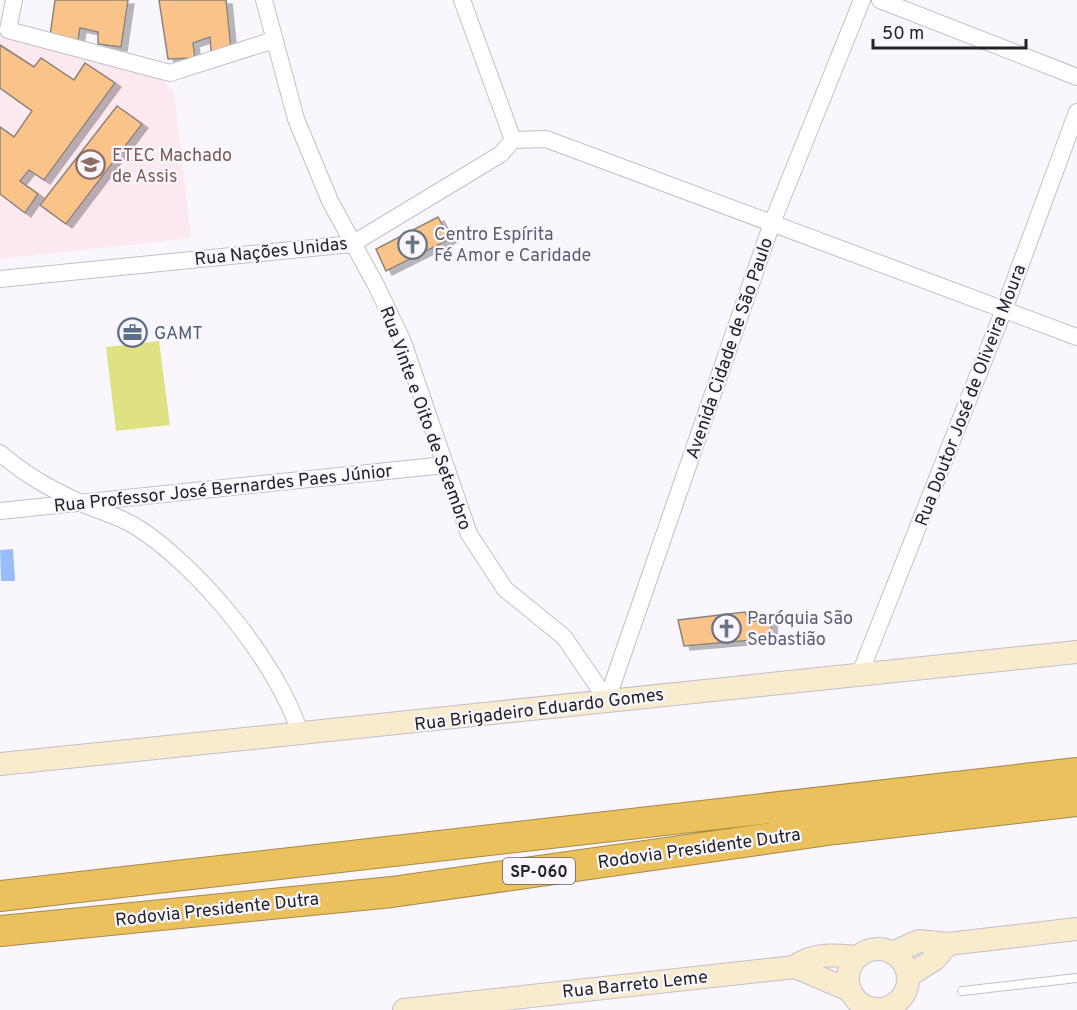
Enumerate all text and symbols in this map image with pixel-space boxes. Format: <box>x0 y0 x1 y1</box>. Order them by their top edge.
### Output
scale bar <box>873 12 1026 50</box>
text: 50 m <box>882 23 924 46</box>
place label: ETEC Machado de Assis <box>112 145 232 189</box>
school or university icon: ETEC Machado de Assis <box>75 149 107 181</box>
place label: Centro Espírita Fé Amor e Caridade <box>434 224 591 268</box>
church icon: Centro Espírita Fé Amor e Caridade <box>397 228 429 260</box>
street label: Rua Nações Unidas <box>193 233 349 272</box>
street label: Avenida Cidade de São Paulo <box>682 235 779 462</box>
street label: Rua Doutor José de Oliveira Moura <box>911 261 1032 530</box>
street label: Rua Vinte e Oito de Setembro <box>373 303 476 534</box>
office icon: GAMT <box>117 317 149 349</box>
place label: GAMT <box>154 323 203 346</box>
street label: Rua Professor José Bernardes Paes Júnior <box>53 460 394 519</box>
place label: Paróquia São Sebastião <box>747 608 853 652</box>
church icon: Paróquia São Sebastião <box>710 612 742 644</box>
street label: Rua Brigadeiro Eduardo Gomes <box>413 684 665 737</box>
street label: Rodovia Presidente Dutra <box>596 824 802 875</box>
road number: SP-060 <box>503 858 575 884</box>
street label: Rodovia Presidente Dutra <box>114 888 320 933</box>
street label: Rua Barreto Leme <box>561 966 709 1005</box>

